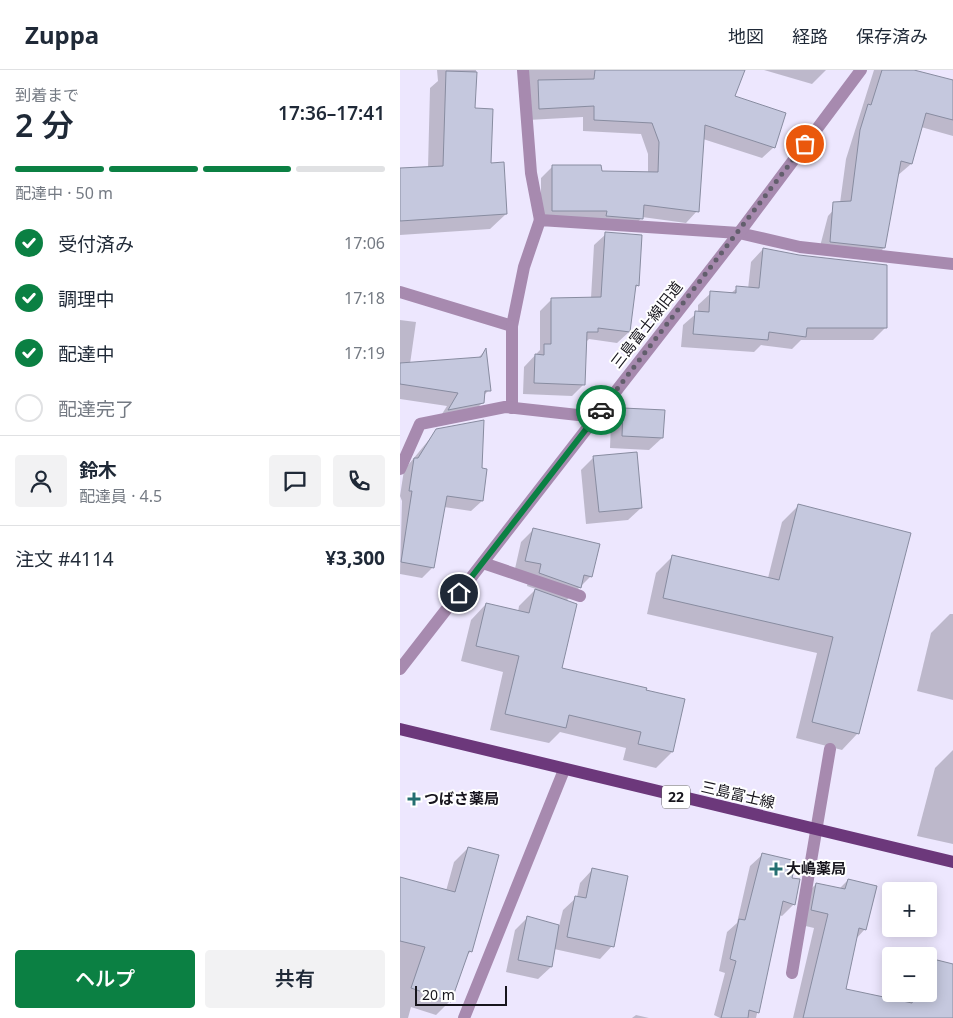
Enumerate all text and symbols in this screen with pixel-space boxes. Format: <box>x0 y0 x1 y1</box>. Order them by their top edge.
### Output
text: Zuppa <box>25 18 99 51</box>
text: 地図 <box>728 24 764 48</box>
text: 経路 <box>792 24 828 48</box>
text: 保存済み <box>856 24 928 48</box>
text: 到着まで <box>15 84 79 106</box>
text: 17:36–17:41 <box>278 100 385 126</box>
text: 2 分 <box>15 103 74 146</box>
pin <box>784 123 826 165</box>
icon: bag <box>791 130 819 158</box>
text: 配達中 · 50 m <box>15 182 113 204</box>
icon: check <box>15 229 43 257</box>
text: 受付済み <box>58 231 134 257</box>
text: 17:06 <box>344 232 385 254</box>
street label: 三島富士線旧道 <box>606 277 686 372</box>
icon: check <box>15 284 43 312</box>
text: 調理中 <box>58 286 115 312</box>
text: 17:18 <box>344 287 385 309</box>
icon: check <box>15 339 43 367</box>
text: 配達中 <box>58 341 115 367</box>
text: 17:19 <box>344 342 385 364</box>
courier <box>576 385 626 435</box>
text: 配達完了 <box>58 396 134 422</box>
icon: car <box>587 396 615 424</box>
button: person <box>15 455 67 507</box>
button: chat <box>269 455 321 507</box>
button: phone <box>333 455 385 507</box>
text: 鈴木 <box>79 457 117 483</box>
text: 配達員 · 4.5 <box>79 485 162 507</box>
text: ¥3,300 <box>325 545 385 571</box>
text: 注文 #4114 <box>15 546 114 572</box>
pin <box>438 572 480 614</box>
icon: home <box>445 579 473 607</box>
street label: 三島富士線 <box>699 776 777 812</box>
road number: 22 <box>662 786 690 809</box>
place label: つばさ薬局 <box>424 788 499 808</box>
marker: つばさ薬局 <box>408 793 420 805</box>
place label: 大嶋薬局 <box>786 858 846 878</box>
marker: 大嶋薬局 <box>770 863 782 875</box>
map controls <box>882 882 937 1002</box>
button: + <box>882 882 937 937</box>
button: − <box>882 947 937 1002</box>
button: ヘルプ <box>15 950 195 1008</box>
button: 共有 <box>205 950 385 1008</box>
scale bar <box>415 983 508 1006</box>
text: 20 m <box>422 985 455 1004</box>

